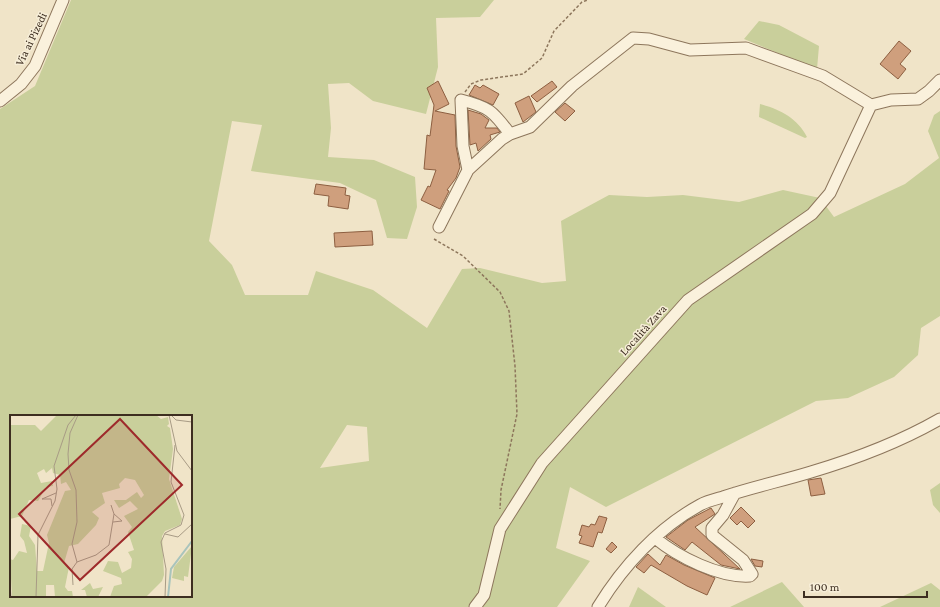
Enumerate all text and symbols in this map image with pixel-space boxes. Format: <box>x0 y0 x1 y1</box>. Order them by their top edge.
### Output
street label: Via ai Pizedi <box>12 10 50 68</box>
street label: Località Zava <box>617 301 670 358</box>
inset map <box>10 415 192 597</box>
scale bar <box>804 573 927 599</box>
text: 100 m <box>810 580 840 594</box>

